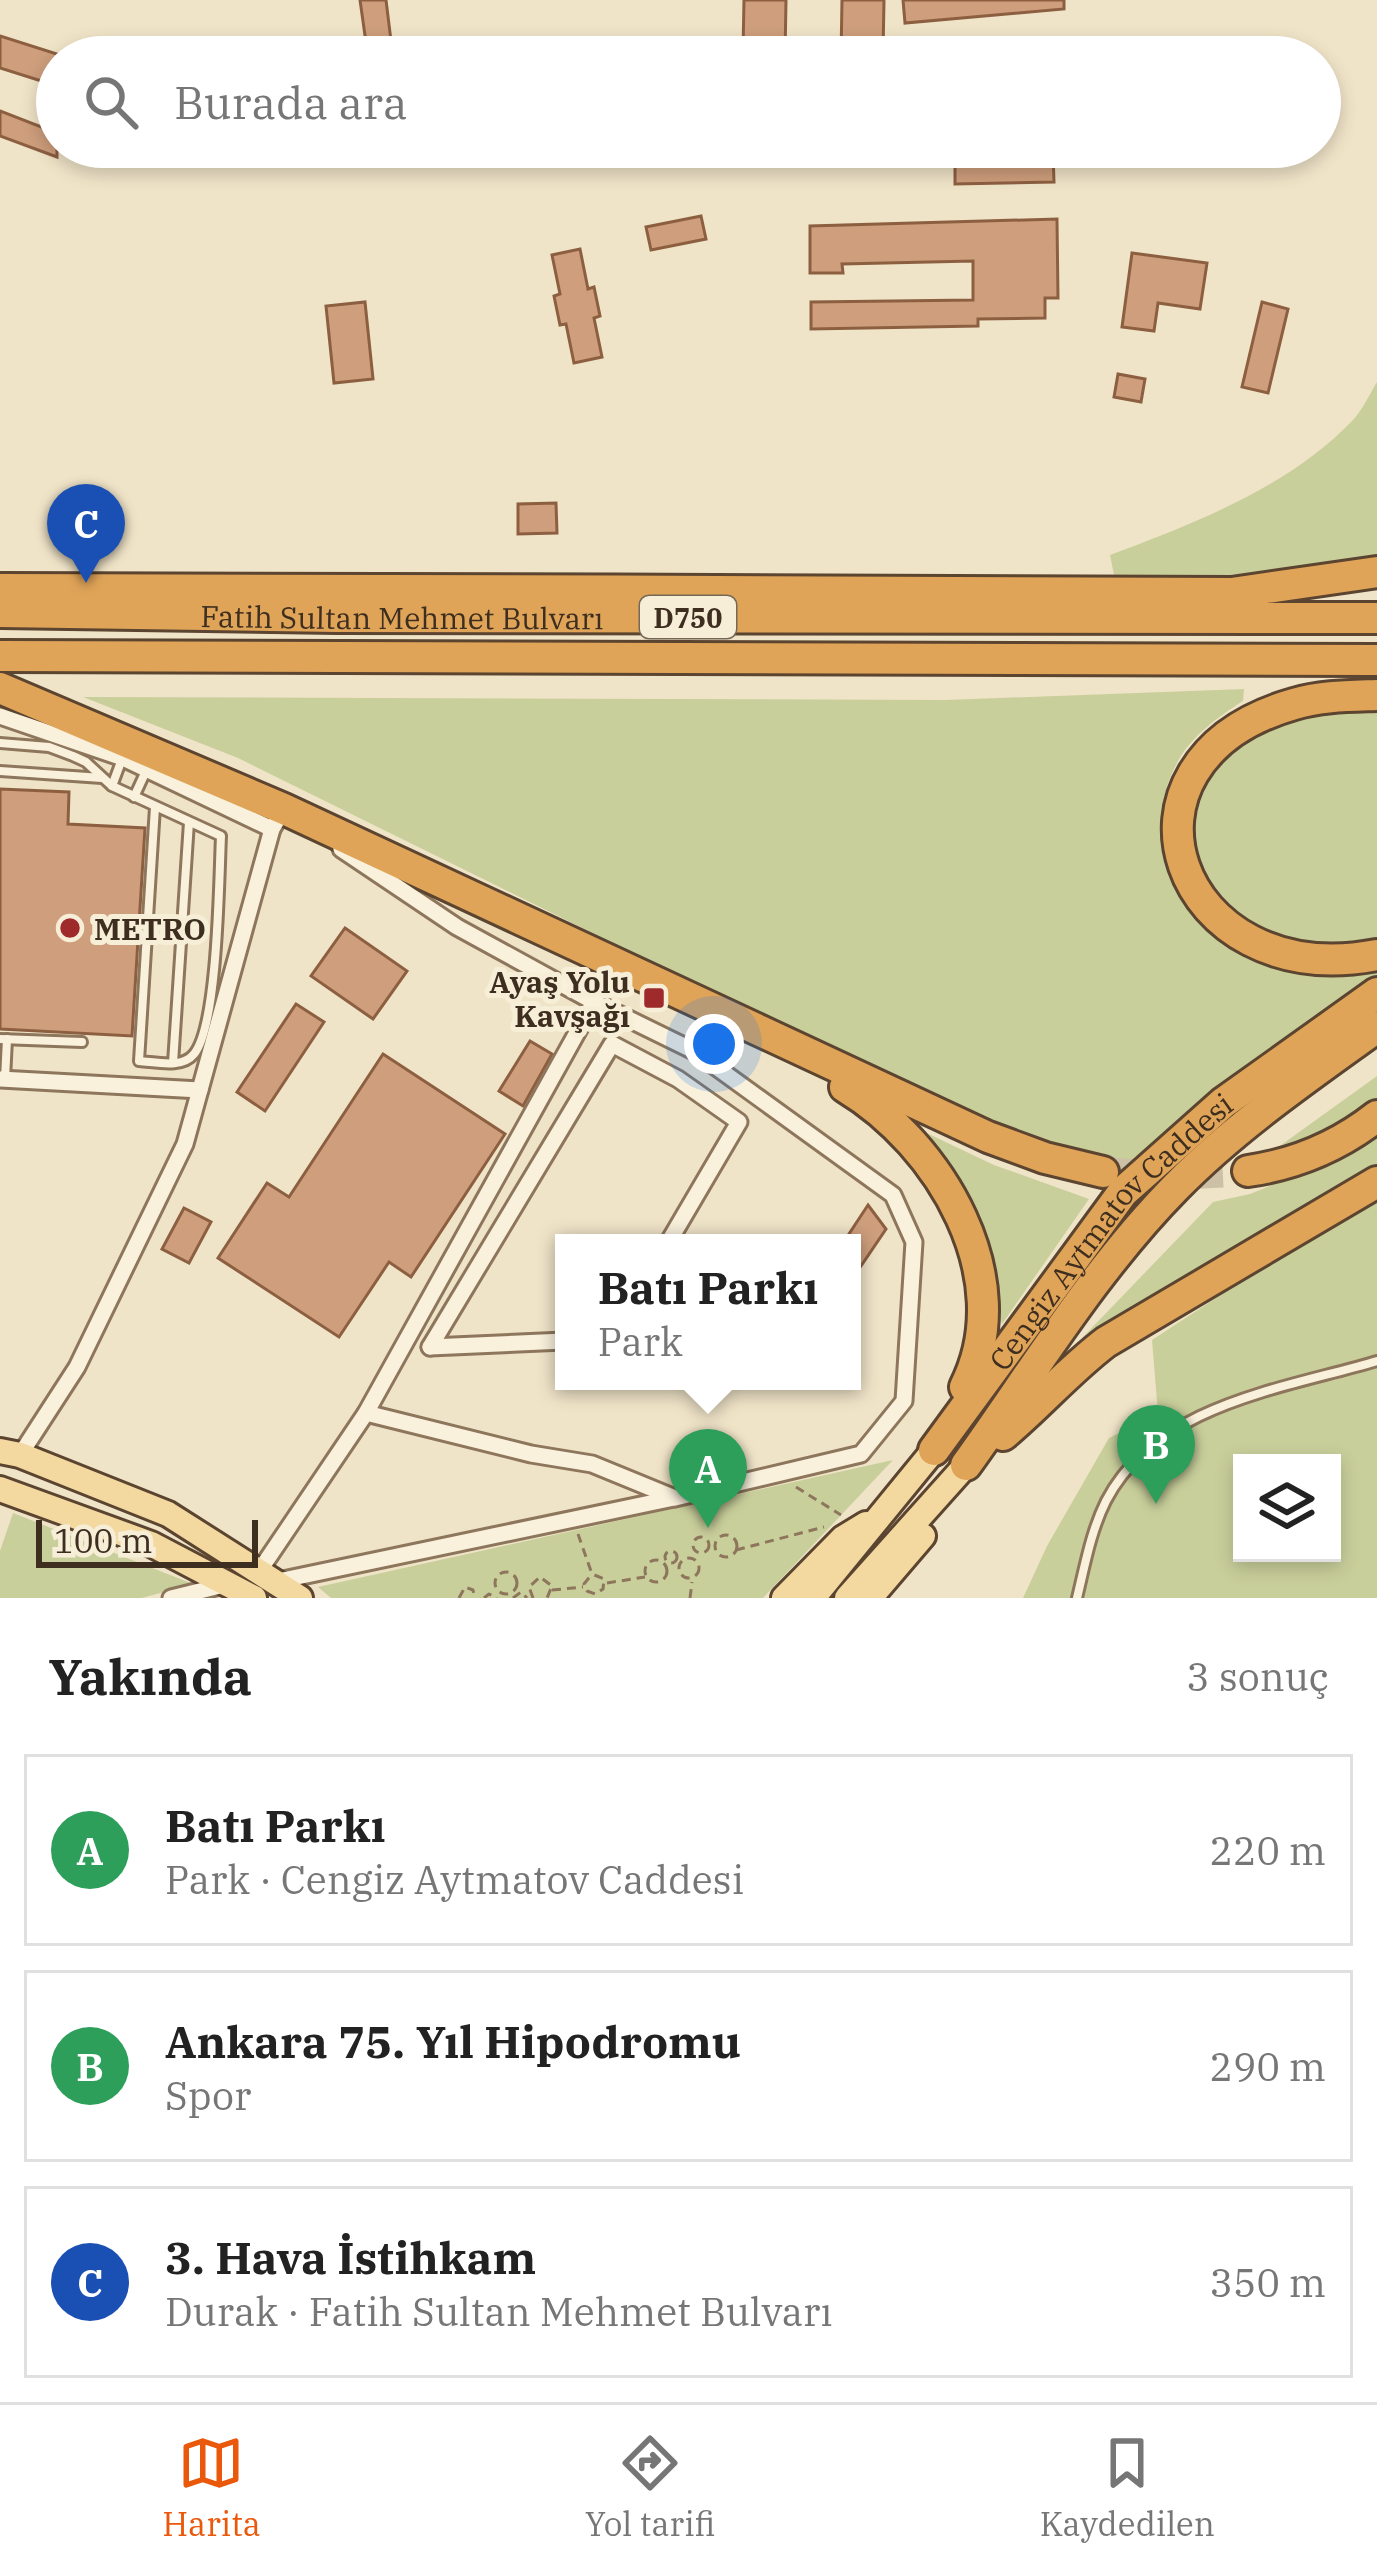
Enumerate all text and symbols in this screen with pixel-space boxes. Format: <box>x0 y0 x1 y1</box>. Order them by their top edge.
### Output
search box <box>36 36 1341 168</box>
icon: search <box>78 69 144 135</box>
text: Burada ara <box>174 73 408 131</box>
pin: C <box>47 484 125 583</box>
street label: Fatih Sultan Mehmet Bulvarı <box>200 595 604 637</box>
road number: D750 <box>640 596 736 638</box>
place label: METRO <box>94 909 206 948</box>
marker: METRO <box>57 915 83 941</box>
place label: Ayaş Yolu Kavşağı <box>489 962 630 1035</box>
marker: Ayaş Yolu Kavşağı <box>641 985 667 1011</box>
your location <box>684 1014 744 1074</box>
street label: Cengiz Aytmatov Caddesi <box>980 1083 1240 1378</box>
popup <box>555 1234 861 1390</box>
text: Batı Parkı <box>598 1258 818 1316</box>
text: Park <box>598 1316 683 1367</box>
pin: B <box>1117 1405 1195 1504</box>
pin: A <box>669 1429 747 1528</box>
map controls <box>1233 1454 1341 1562</box>
button: layers <box>1233 1454 1341 1562</box>
scale bar <box>36 1514 258 1567</box>
text: 100 m <box>54 1519 153 1562</box>
text: Yakında <box>48 1643 252 1709</box>
text: 3 sonuç <box>1186 1651 1329 1702</box>
text: Batı Parkı <box>165 1796 386 1854</box>
text: A <box>76 1825 104 1876</box>
text: 220 m <box>1210 1825 1326 1876</box>
text: Park · Cengiz Aytmatov Caddesi <box>165 1854 744 1905</box>
text: Ankara 75. Yıl Hipodromu <box>165 2012 741 2070</box>
text: B <box>76 2041 104 2092</box>
text: 290 m <box>1210 2041 1326 2092</box>
text: Spor <box>165 2070 251 2121</box>
text: 3. Hava İstihkam <box>165 2228 536 2286</box>
text: C <box>77 2257 103 2308</box>
text: 350 m <box>1210 2257 1326 2308</box>
text: Durak · Fatih Sultan Mehmet Bulvarı <box>165 2286 833 2337</box>
tab: Harita <box>162 2430 261 2545</box>
tab: Yol tarifi <box>585 2430 715 2545</box>
tab: Kaydedilen <box>1040 2430 1215 2545</box>

